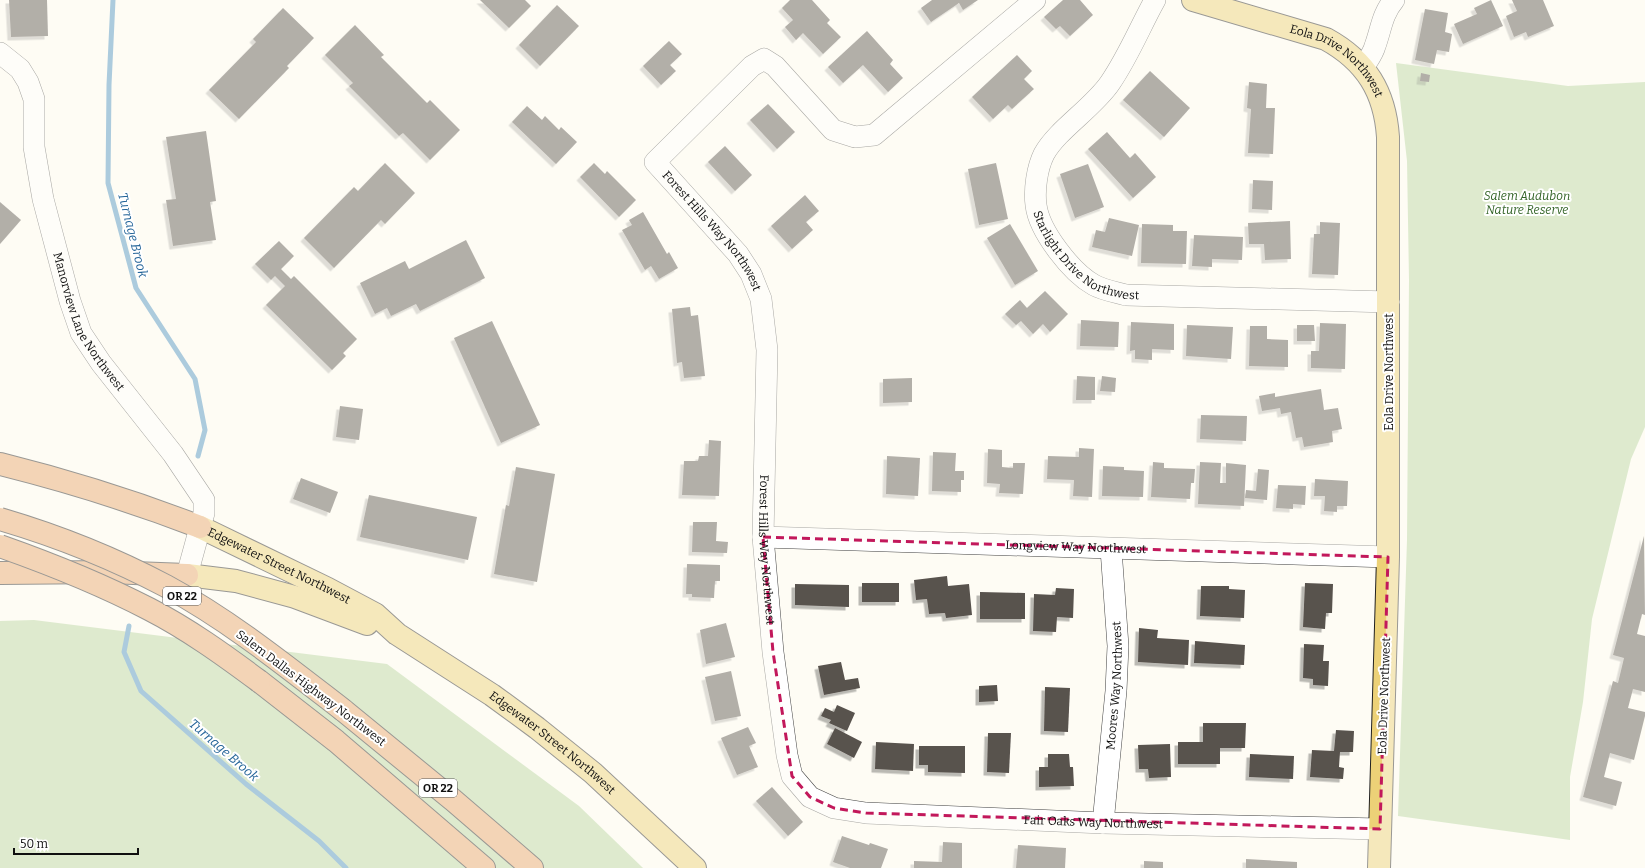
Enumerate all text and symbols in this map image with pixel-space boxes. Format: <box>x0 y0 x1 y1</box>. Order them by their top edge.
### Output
street label: Eola Drive Northwest <box>1288 22 1386 100</box>
street label: Forest Hills Way Northwest <box>660 168 764 293</box>
park label: Salem Audubon Nature Reserve <box>1484 189 1570 217</box>
water label: Turnage Brook <box>115 191 151 280</box>
street label: Starlight Drive Northwest <box>1030 209 1140 303</box>
street label: Manorview Lane Northwest <box>50 251 128 394</box>
street label: Eola Drive Northwest <box>1382 313 1396 431</box>
street label: Forest Hills Way Northwest <box>756 474 778 626</box>
street label: Edgewater Street Northwest <box>205 525 353 607</box>
street label: Longview Way Northwest <box>1005 538 1147 556</box>
road number: OR 22 <box>163 587 201 605</box>
street label: Moores Way Northwest <box>1103 620 1125 751</box>
street label: Salem Dallas Highway Northwest <box>233 627 389 749</box>
street label: Eola Drive Northwest <box>1375 636 1393 755</box>
street label: Edgewater Street Northwest <box>487 688 619 798</box>
water label: Turnage Brook <box>186 716 262 785</box>
road number: OR 22 <box>419 779 457 797</box>
street label: Fair Oaks Way Northwest <box>1023 813 1164 831</box>
scale bar <box>14 830 138 856</box>
text: 50 m <box>20 837 49 851</box>

